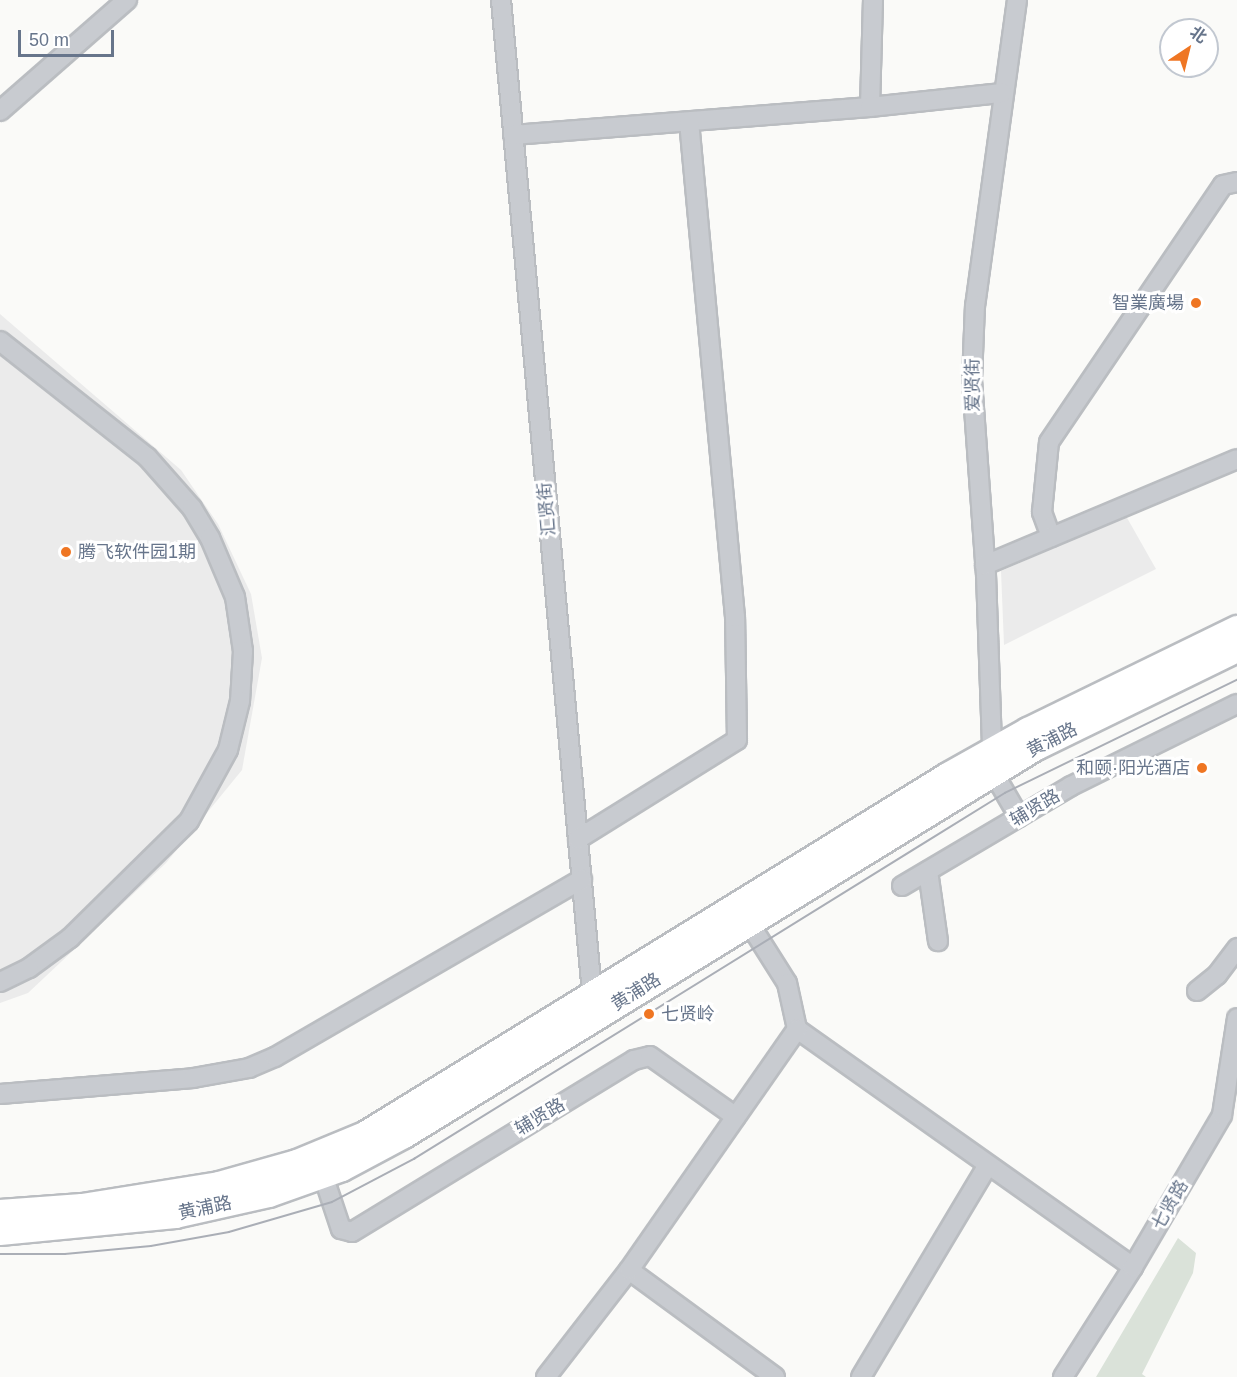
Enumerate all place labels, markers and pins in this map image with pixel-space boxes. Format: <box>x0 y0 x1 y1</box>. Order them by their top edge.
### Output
place label: 智業廣場 <box>1112 292 1184 314</box>
marker: 智業廣場 <box>1189 296 1203 310</box>
place label: 腾飞软件园1期 <box>78 541 196 563</box>
marker: 腾飞软件园1期 <box>59 545 73 559</box>
place label: 和颐·阳光酒店 <box>1076 757 1190 779</box>
marker: 和颐·阳光酒店 <box>1195 761 1209 775</box>
place label: 七贤岭 <box>661 1003 715 1025</box>
marker: 七贤岭 <box>642 1007 656 1021</box>

